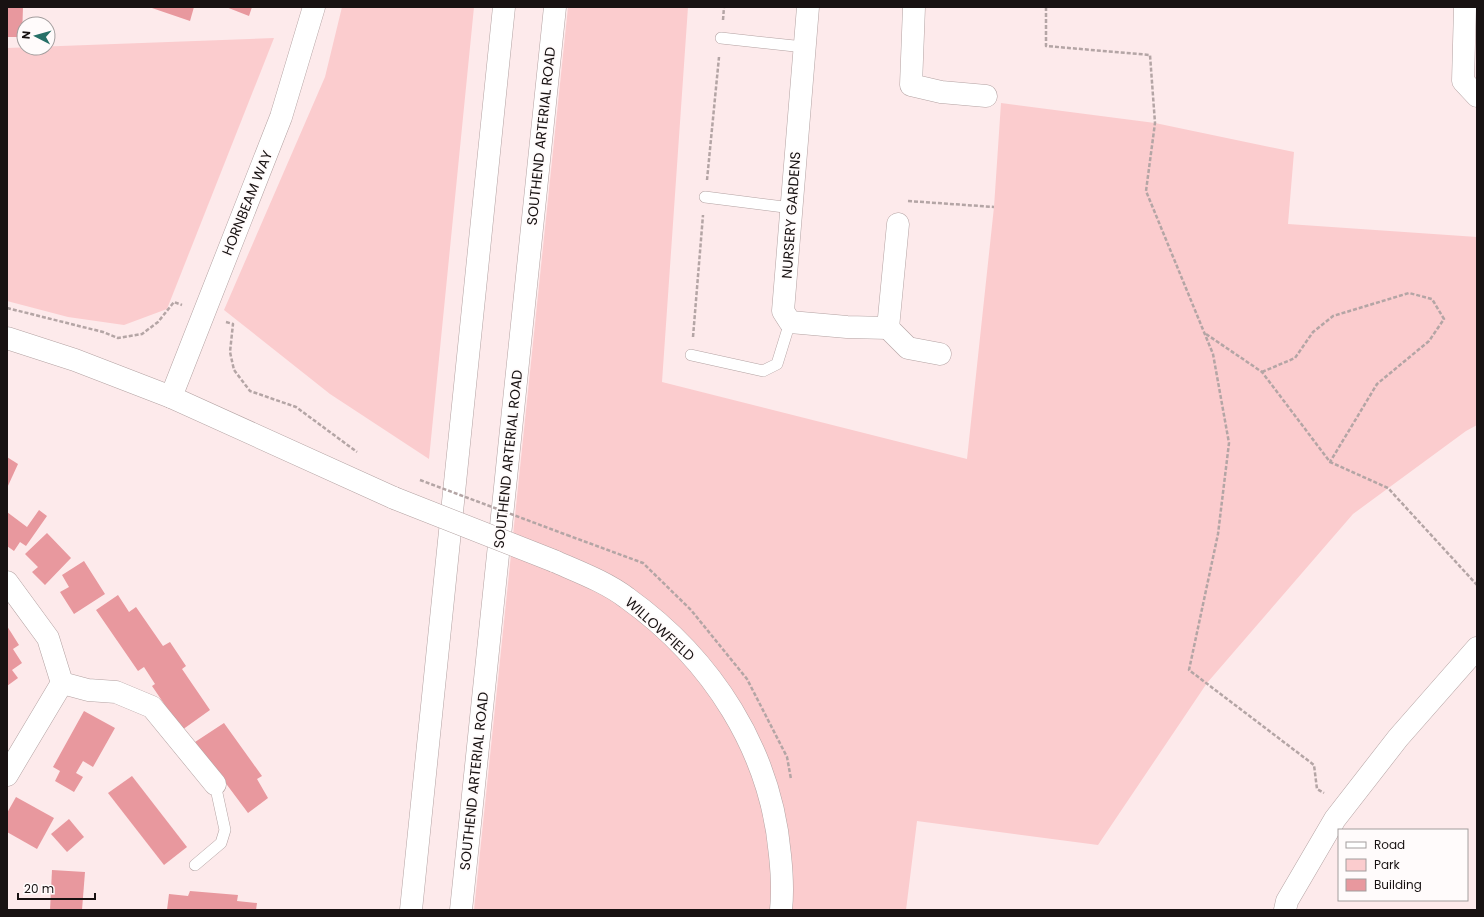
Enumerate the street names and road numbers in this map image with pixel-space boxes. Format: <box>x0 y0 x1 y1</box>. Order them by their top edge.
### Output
street label: SOUTHEND ARTERIAL ROAD <box>522 46 560 226</box>
street label: HORNBEAM WAY <box>217 148 277 258</box>
street label: NURSERY GARDENS <box>777 151 805 279</box>
street label: SOUTHEND ARTERIAL ROAD <box>489 369 527 549</box>
street label: WILLOWFIELD <box>621 592 699 666</box>
street label: SOUTHEND ARTERIAL ROAD <box>455 691 493 871</box>

